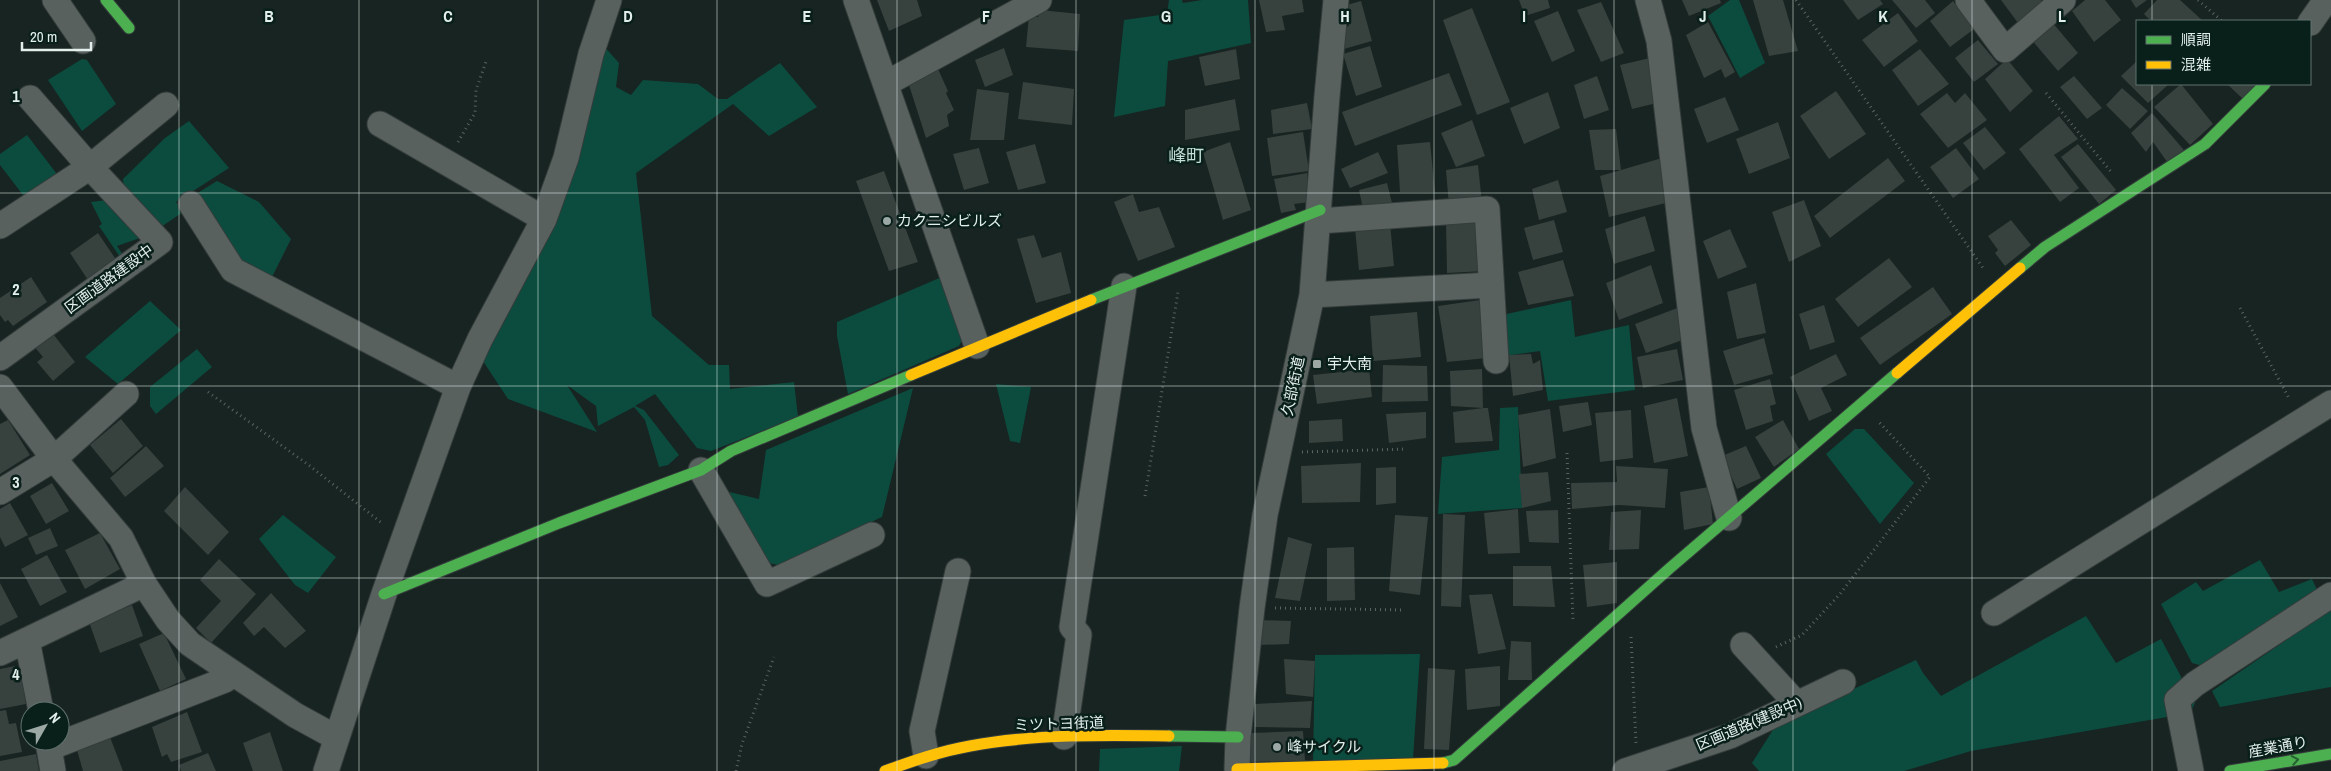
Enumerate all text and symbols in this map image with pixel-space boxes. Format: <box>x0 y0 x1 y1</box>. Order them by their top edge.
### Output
text: B <box>264 5 274 27</box>
text: C <box>443 5 453 27</box>
text: D <box>623 5 633 27</box>
text: E <box>803 5 812 27</box>
text: F <box>982 5 990 27</box>
text: G <box>1161 5 1171 27</box>
text: H <box>1340 5 1350 27</box>
text: I <box>1522 5 1526 27</box>
text: J <box>1699 5 1707 27</box>
text: K <box>1878 5 1888 27</box>
text: L <box>2058 5 2066 27</box>
scale bar <box>22 20 91 52</box>
legend <box>2136 20 2311 85</box>
text: 20 m <box>30 26 57 47</box>
text: 順調 <box>2181 29 2211 50</box>
text: 混雑 <box>2181 54 2211 75</box>
text: 1 <box>12 85 20 107</box>
district label: 峰町 <box>1168 143 1204 168</box>
place label: カクニシビルズ <box>897 210 1002 231</box>
marker: カクニシビルズ <box>881 215 893 227</box>
street label: 区画道路建設中 <box>60 239 157 318</box>
text: 2 <box>12 278 20 300</box>
place label: 宇大南 <box>1327 353 1372 374</box>
street label: 久部街道 <box>1276 354 1309 417</box>
marker: 宇大南 <box>1311 358 1323 370</box>
text: 3 <box>12 471 20 493</box>
text: 4 <box>12 663 20 685</box>
street label: 区画道路(建設中) <box>1693 692 1805 755</box>
north arrow <box>20 701 70 751</box>
text: N <box>45 709 65 727</box>
street label: ミツトヨ街道 <box>1014 711 1104 736</box>
street label: 産業通り <box>2247 731 2309 762</box>
place label: 峰サイクル <box>1287 736 1361 757</box>
marker: 峰サイクル <box>1271 741 1283 753</box>
one-way arrow <box>2291 755 2300 765</box>

